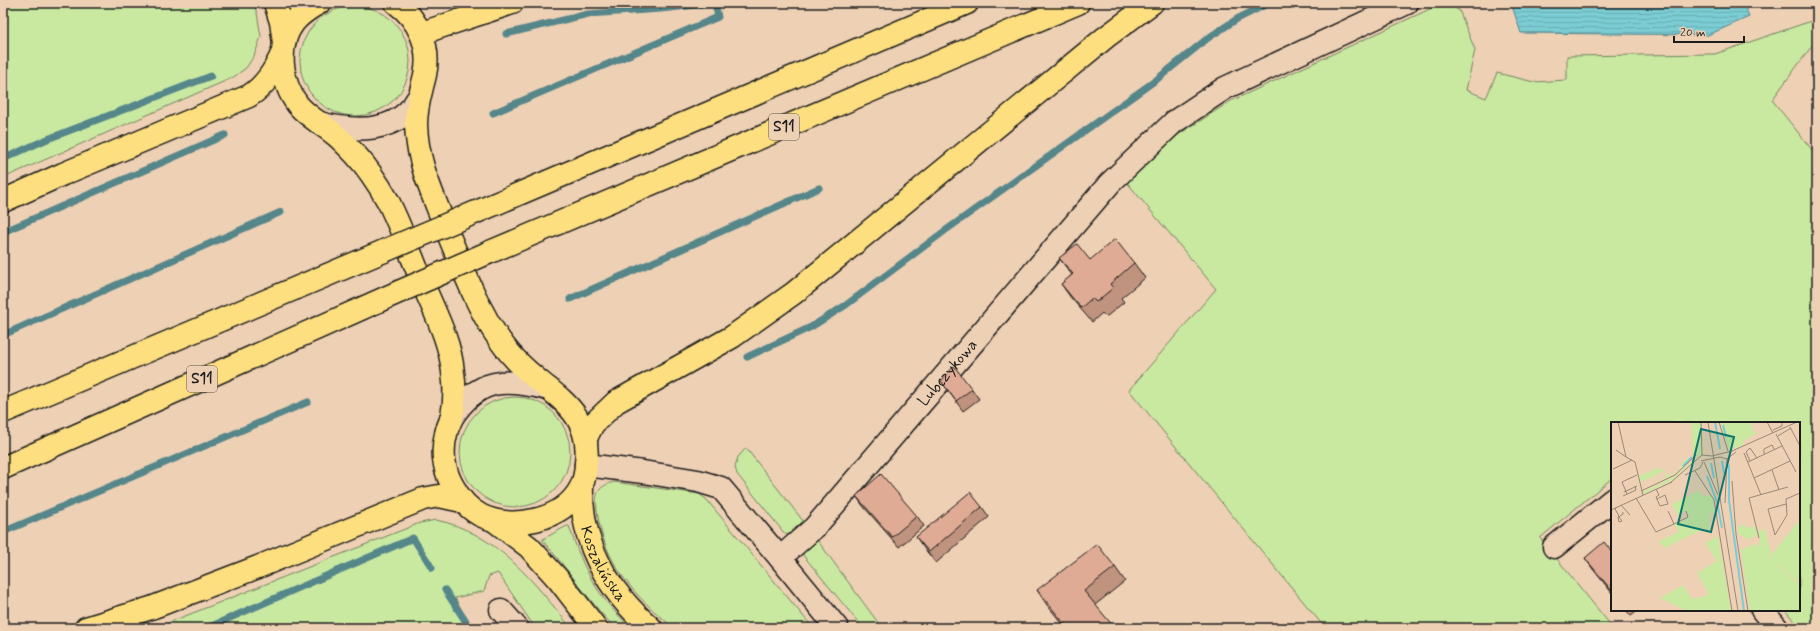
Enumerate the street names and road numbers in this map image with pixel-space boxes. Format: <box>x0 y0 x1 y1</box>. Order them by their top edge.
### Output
road number: S11 <box>769 114 799 140</box>
street label: Lubczykowa <box>913 335 982 411</box>
road number: S11 <box>187 366 217 392</box>
street label: Koszalińska <box>575 524 631 606</box>

